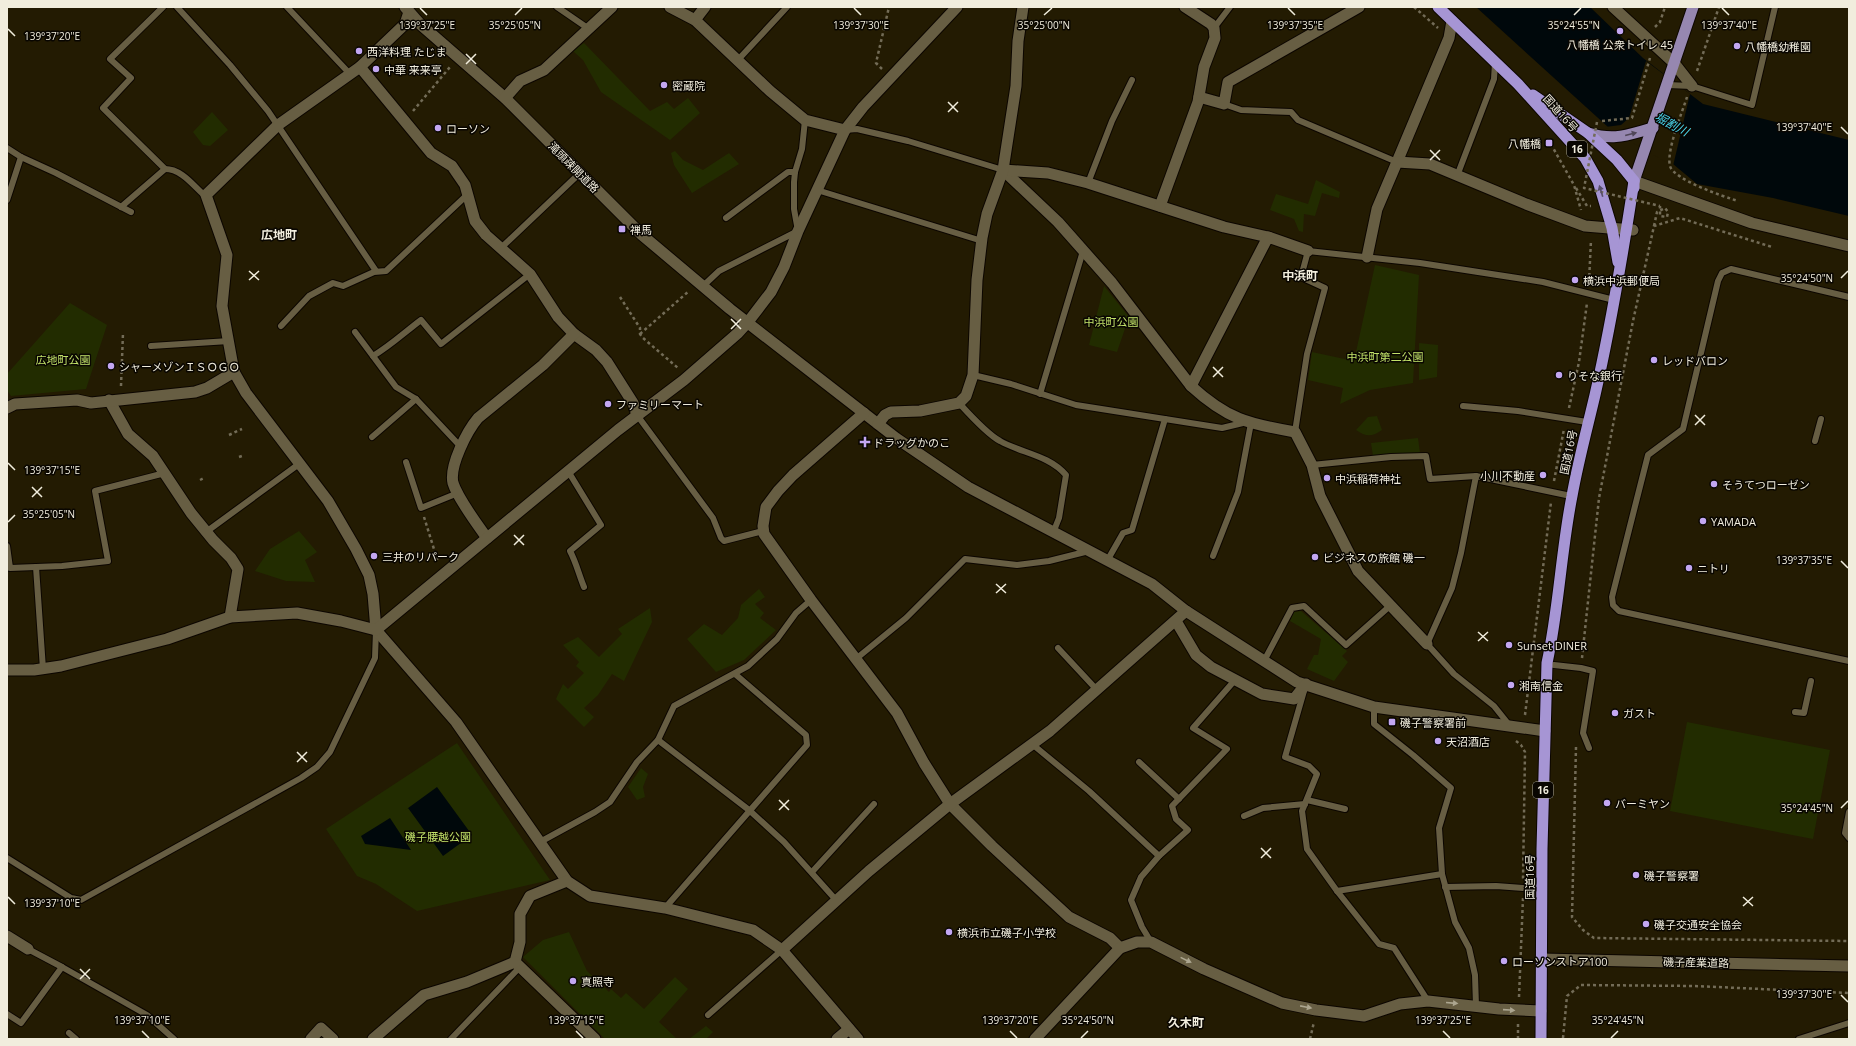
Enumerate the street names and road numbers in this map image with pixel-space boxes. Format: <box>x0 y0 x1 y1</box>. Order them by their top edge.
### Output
street label: 国道16号 <box>1540 91 1582 135</box>
street label: 滝頭疎開道路 <box>545 138 603 196</box>
road number: 16 <box>1567 141 1587 157</box>
street label: 国道16号 <box>1556 428 1580 476</box>
road number: 16 <box>1533 782 1553 798</box>
street label: 国道16号 <box>1522 854 1537 900</box>
street label: 磯子産業道路 <box>1663 954 1729 970</box>

